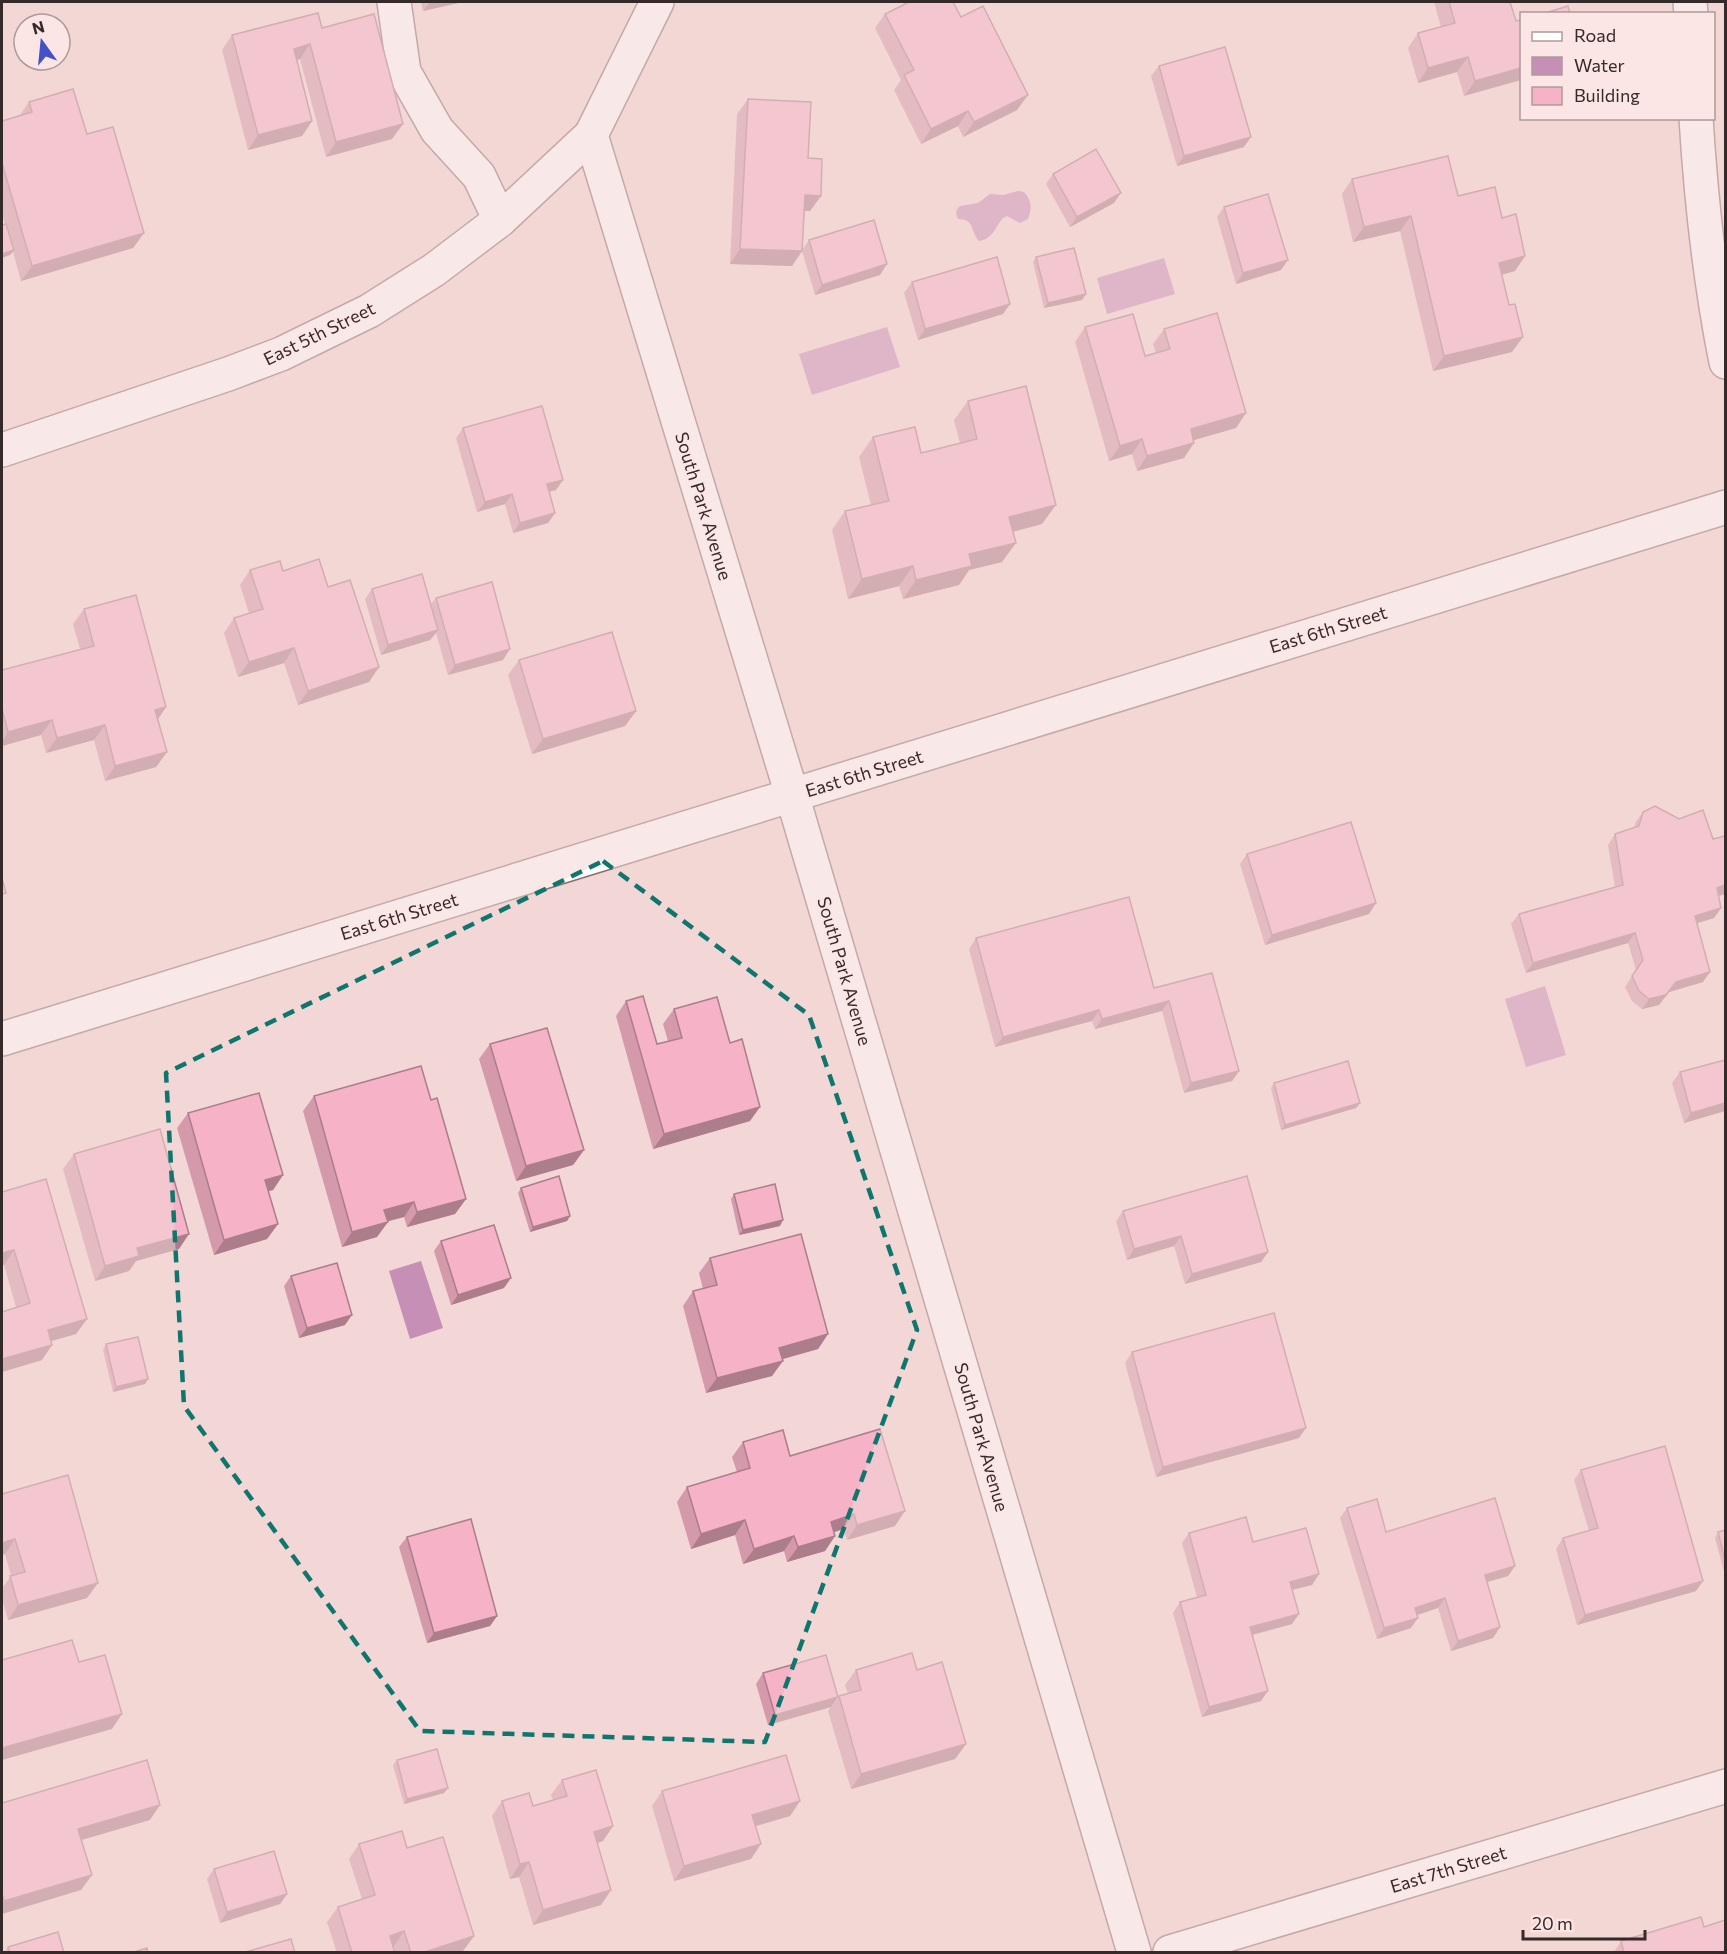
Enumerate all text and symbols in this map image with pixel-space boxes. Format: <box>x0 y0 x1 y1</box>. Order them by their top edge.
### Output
north arrow <box>12 12 72 72</box>
legend <box>1520 12 1715 120</box>
text: N <box>30 16 46 38</box>
text: Road <box>1574 24 1616 46</box>
text: Water <box>1574 54 1625 76</box>
text: Building <box>1574 84 1640 106</box>
street label: East 5th Street <box>260 296 378 370</box>
street label: South Park Avenue <box>671 429 737 583</box>
street label: East 6th Street <box>1266 601 1390 657</box>
street label: East 6th Street <box>802 745 926 801</box>
street label: East 6th Street <box>337 888 461 944</box>
street label: South Park Avenue <box>813 894 877 1048</box>
street label: South Park Avenue <box>950 1360 1014 1514</box>
street label: East 7th Street <box>1387 1841 1509 1897</box>
scale bar <box>1523 1903 1644 1941</box>
text: 20 m <box>1532 1912 1573 1934</box>

